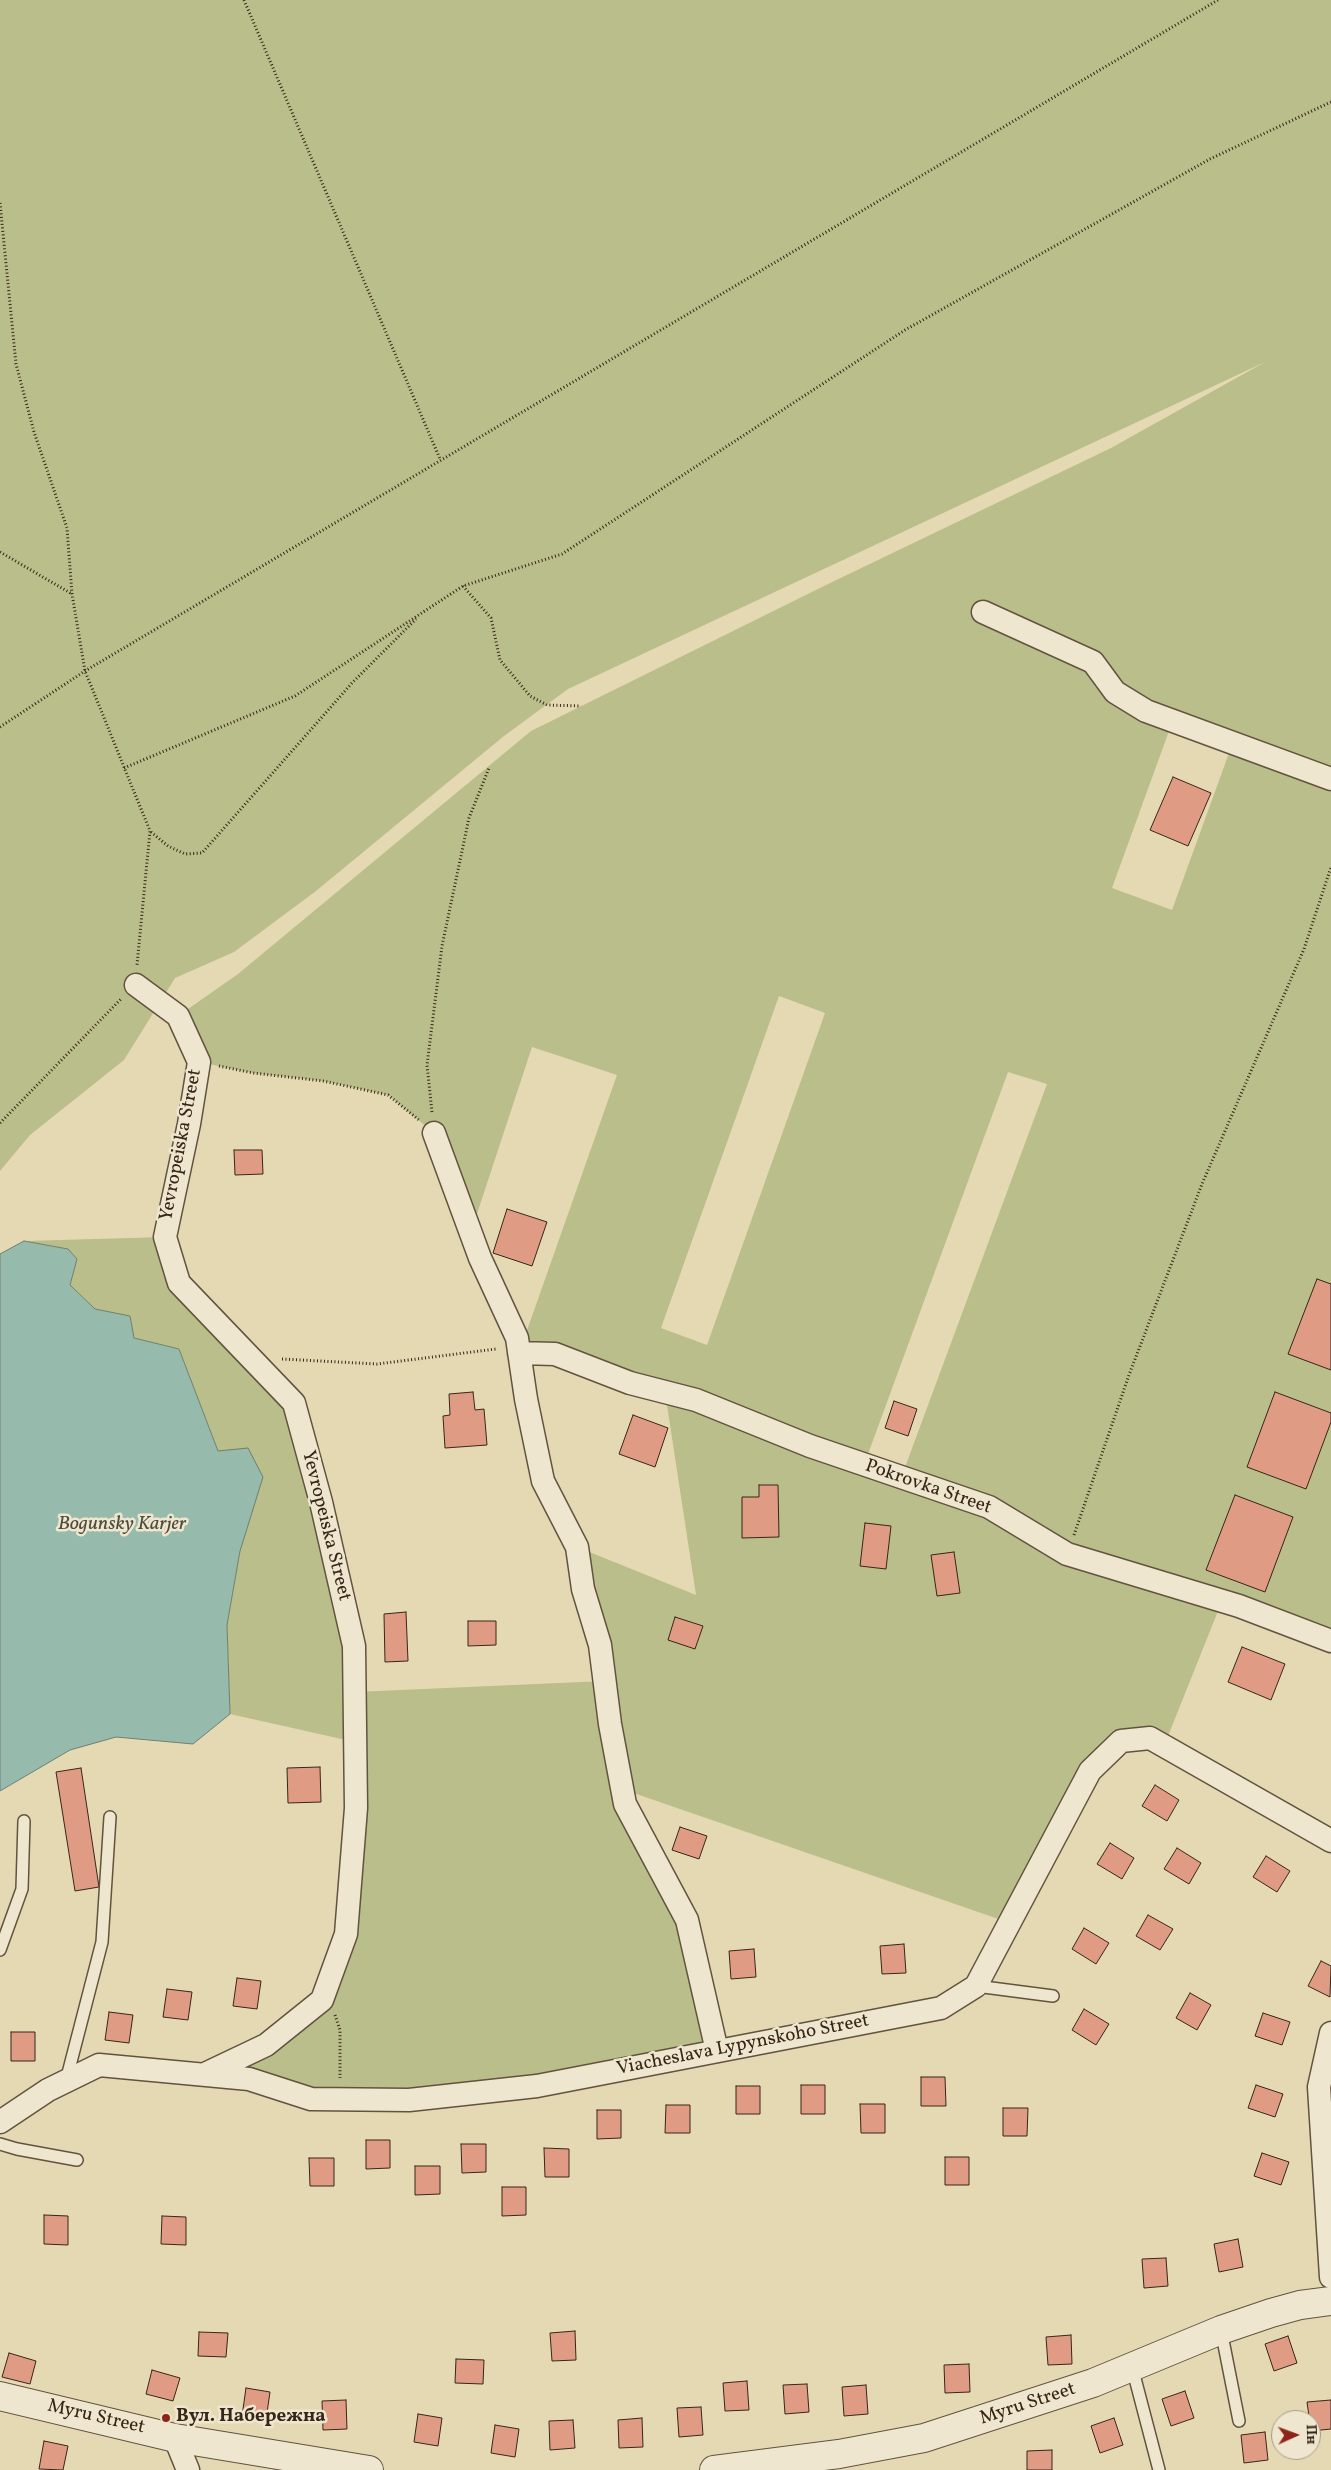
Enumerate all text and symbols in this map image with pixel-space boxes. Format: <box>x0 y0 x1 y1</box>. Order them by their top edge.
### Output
street label: Yevropeiska Street <box>156 1067 208 1223</box>
street label: Yevropeiska Street <box>295 1448 355 1604</box>
street label: Pokrovka Street <box>862 1456 994 1520</box>
water label: Bogunsky Karjer <box>58 1513 186 1537</box>
street label: Viacheslava Lypynskoho Street <box>615 2010 871 2082</box>
street label: Myru Street <box>977 2379 1079 2431</box>
street label: Myru Street <box>45 2396 147 2440</box>
place label: Вул. Набережна <box>176 2407 326 2429</box>
north arrow <box>1271 2410 1321 2460</box>
marker: Вул. Набережна <box>160 2412 172 2424</box>
text: Пн <box>1301 2424 1320 2445</box>

